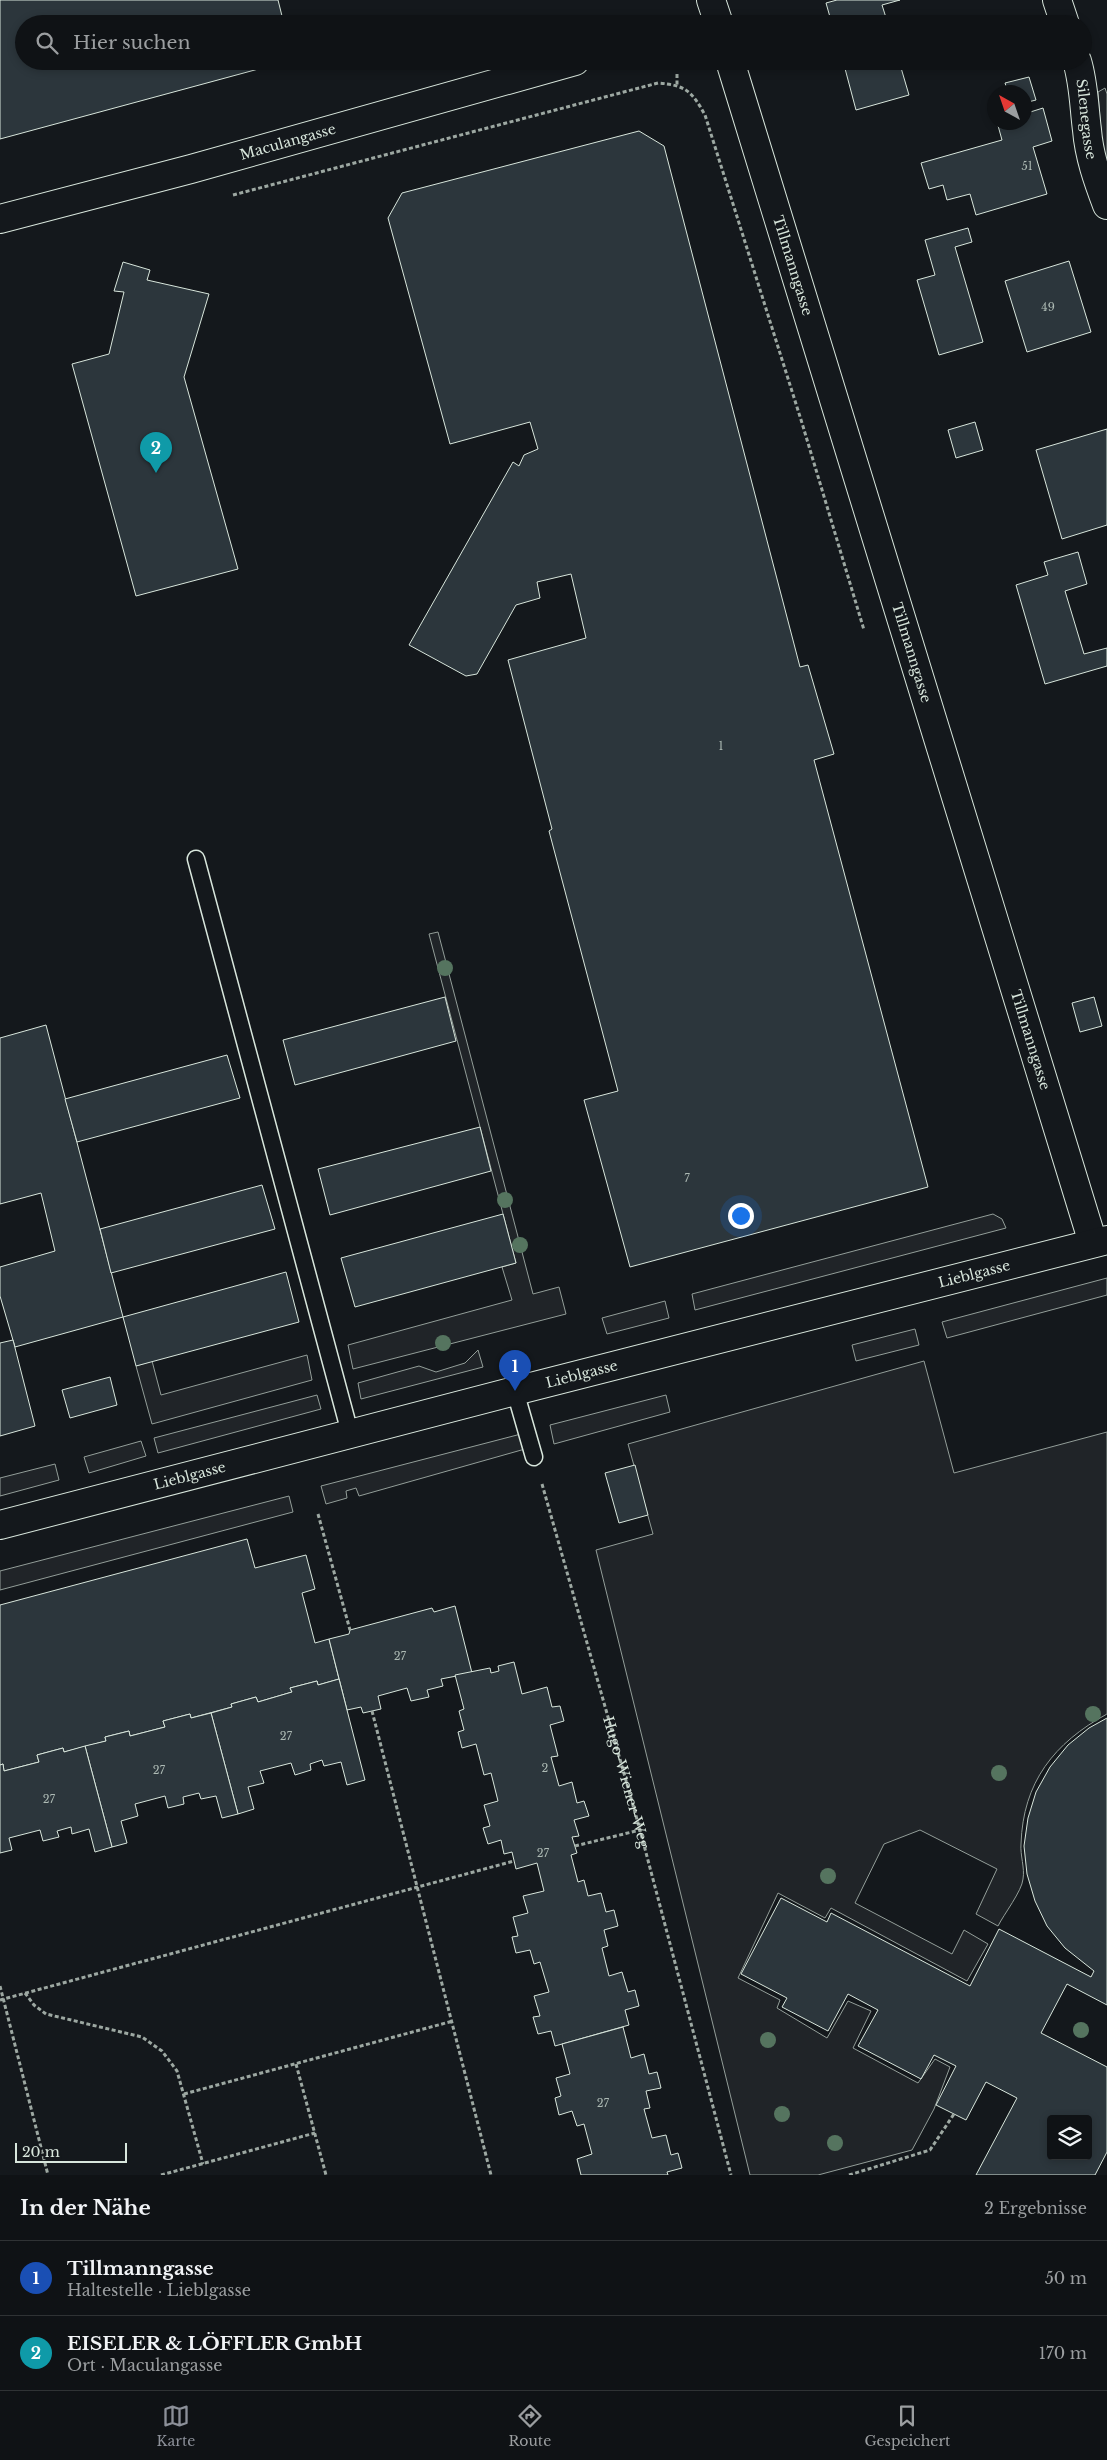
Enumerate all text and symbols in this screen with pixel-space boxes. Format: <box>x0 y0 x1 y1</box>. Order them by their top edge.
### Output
search box <box>15 15 1092 70</box>
icon: search <box>33 29 61 57</box>
text: Hier suchen <box>73 31 191 54</box>
street label: Silenegasse <box>1072 78 1101 161</box>
north arrow <box>987 85 1032 130</box>
street label: Maculangasse <box>238 120 338 164</box>
house number: 51 <box>1021 159 1033 173</box>
street label: Tillmanngasse <box>769 213 817 318</box>
house number: 49 <box>1041 300 1055 314</box>
pin: 2 <box>140 432 172 473</box>
street label: Tillmanngasse <box>888 601 936 705</box>
house number: 1 <box>719 739 724 753</box>
street label: Tillmanngasse <box>1007 988 1054 1092</box>
house number: 7 <box>684 1171 690 1185</box>
your location <box>728 1203 754 1229</box>
street label: Lieblgasse <box>936 1256 1012 1292</box>
pin: 1 <box>499 1350 531 1391</box>
street label: Lieblgasse <box>544 1356 620 1392</box>
street label: Lieblgasse <box>152 1458 228 1494</box>
house number: 27 <box>394 1649 407 1663</box>
street label: Hugo-Wiener-Weg <box>599 1714 654 1851</box>
house number: 27 <box>280 1729 293 1743</box>
house number: 2 <box>542 1761 549 1775</box>
house number: 27 <box>153 1763 166 1777</box>
house number: 27 <box>43 1792 56 1806</box>
house number: 27 <box>537 1846 550 1860</box>
house number: 27 <box>597 2096 610 2110</box>
map controls <box>1047 2115 1092 2160</box>
button: layers <box>1047 2115 1092 2160</box>
scale bar <box>15 2140 128 2163</box>
text: 20 m <box>22 2143 60 2161</box>
text: In der Nähe <box>20 2195 151 2221</box>
text: 2 Ergebnisse <box>984 2198 1087 2218</box>
text: Tillmanngasse <box>67 2257 214 2280</box>
text: 1 <box>33 2268 39 2288</box>
text: 50 m <box>1045 2268 1087 2288</box>
text: Haltestelle · Lieblgasse <box>67 2280 251 2300</box>
text: EISELER & LÖFFLER GmbH <box>67 2332 362 2355</box>
text: 2 <box>31 2343 41 2363</box>
text: 170 m <box>1039 2343 1087 2363</box>
text: Ort · Maculangasse <box>67 2355 222 2375</box>
tab: Karte <box>157 2402 195 2450</box>
tab: Route <box>508 2402 551 2450</box>
tab: Gespeichert <box>864 2402 950 2450</box>

